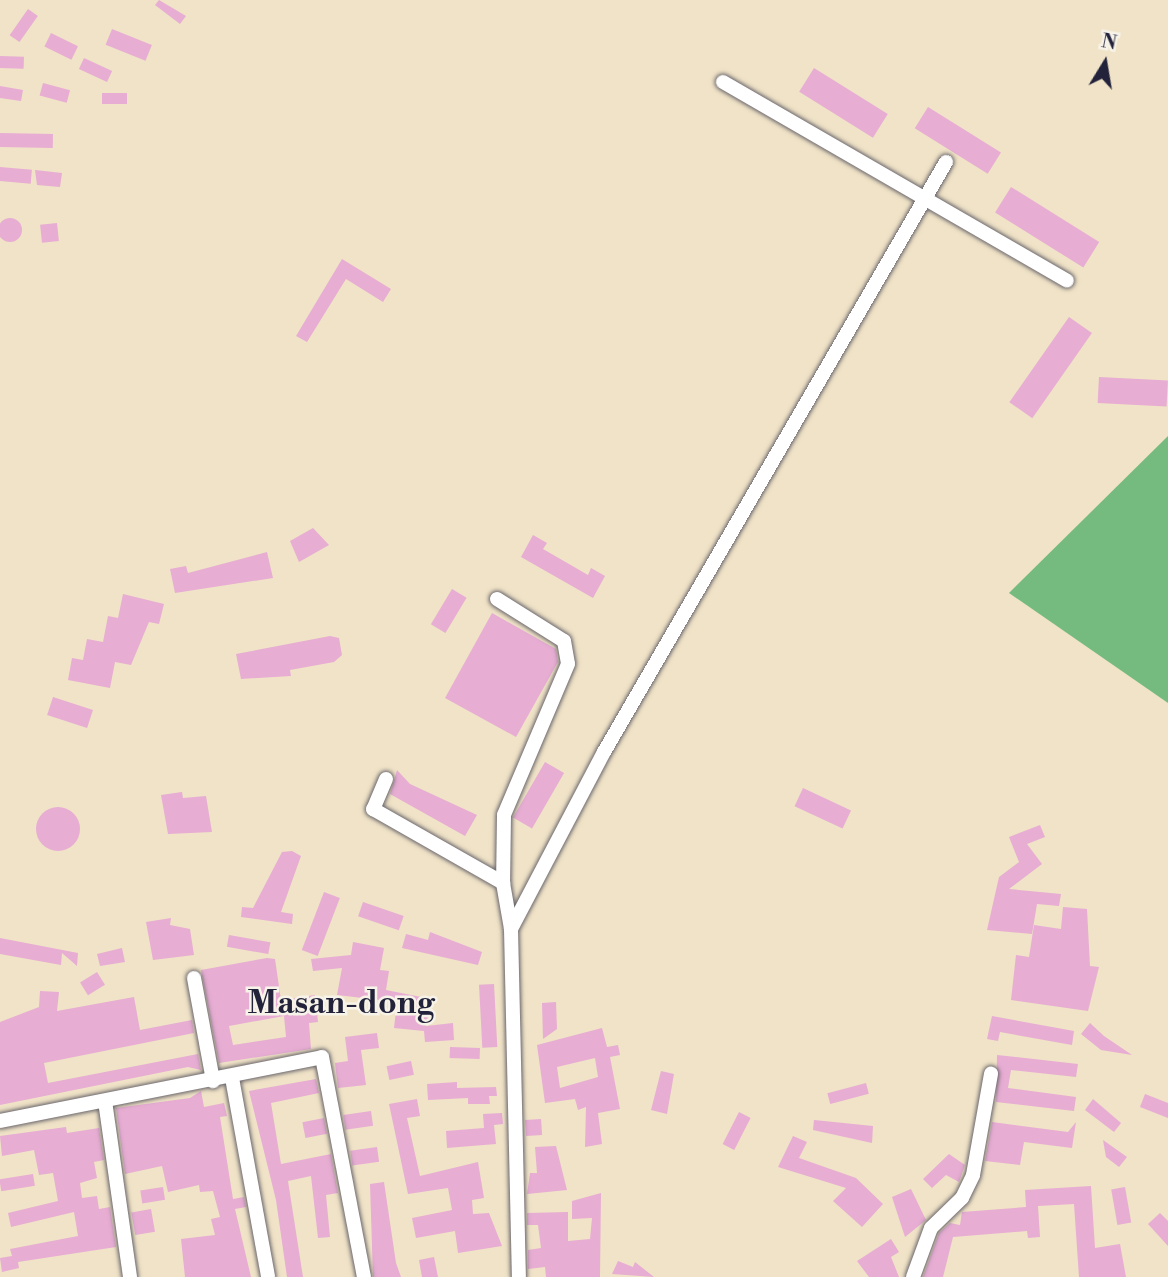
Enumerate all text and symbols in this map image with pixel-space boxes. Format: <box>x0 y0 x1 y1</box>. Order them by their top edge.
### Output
north arrow <box>1070 28 1140 98</box>
text: N <box>1099 29 1119 56</box>
district label: Masan-dong <box>247 984 435 1022</box>

